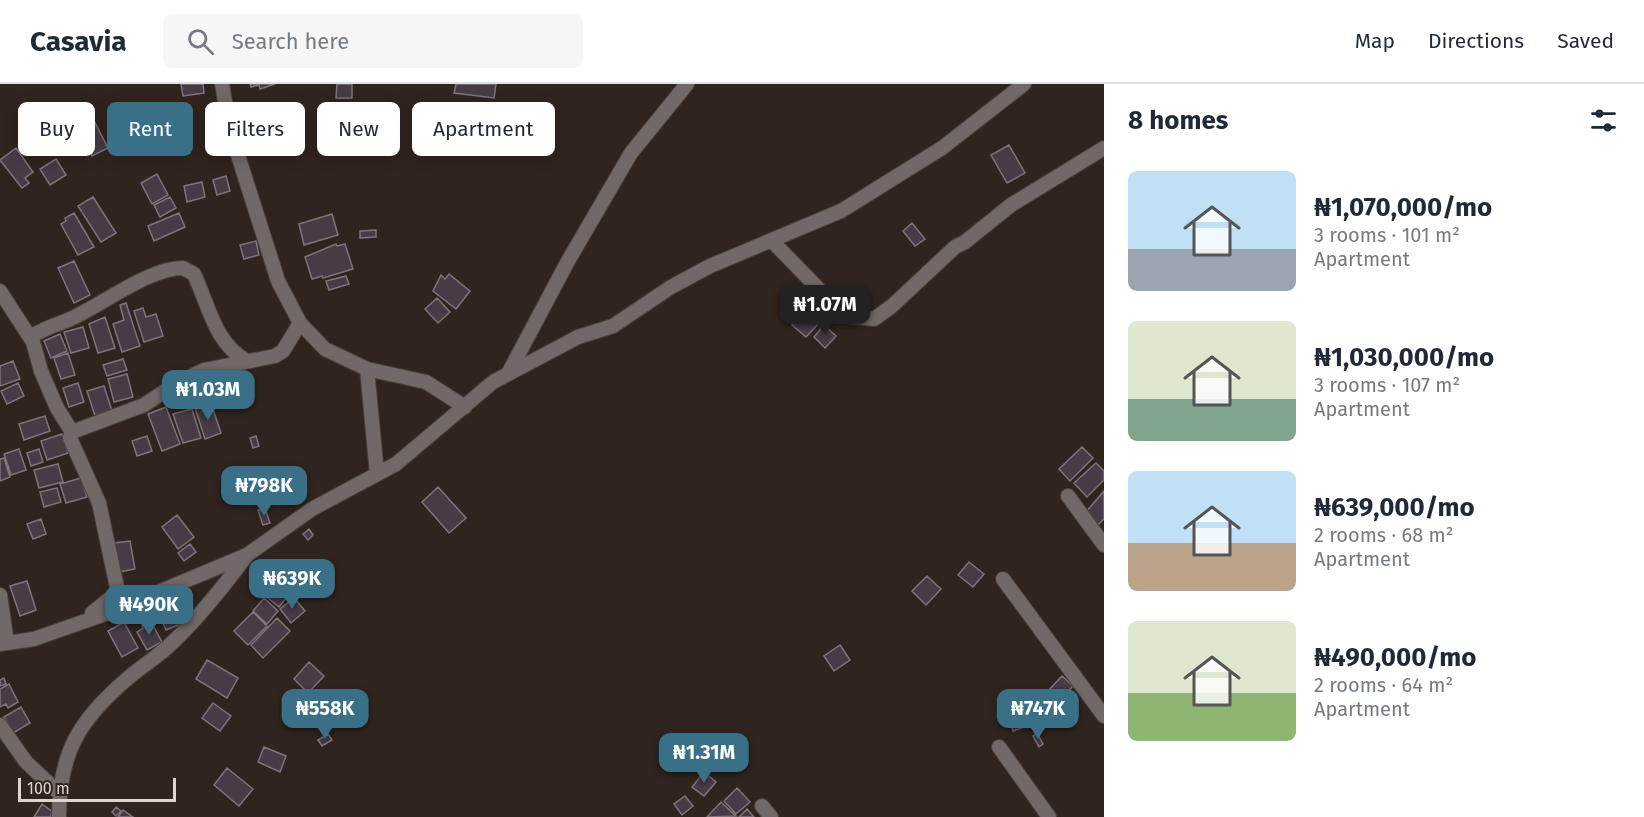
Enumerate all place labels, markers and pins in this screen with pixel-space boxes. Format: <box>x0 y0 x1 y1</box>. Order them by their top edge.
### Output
pin: ₦1.07M <box>776 285 874 336</box>
pin: ₦1.03M <box>159 370 257 421</box>
pin: ₦798K <box>222 466 306 517</box>
pin: ₦639K <box>250 559 334 610</box>
pin: ₦490K <box>107 585 191 636</box>
pin: ₦558K <box>283 689 367 740</box>
pin: ₦747K <box>996 689 1080 740</box>
pin: ₦1.31M <box>655 733 753 784</box>

